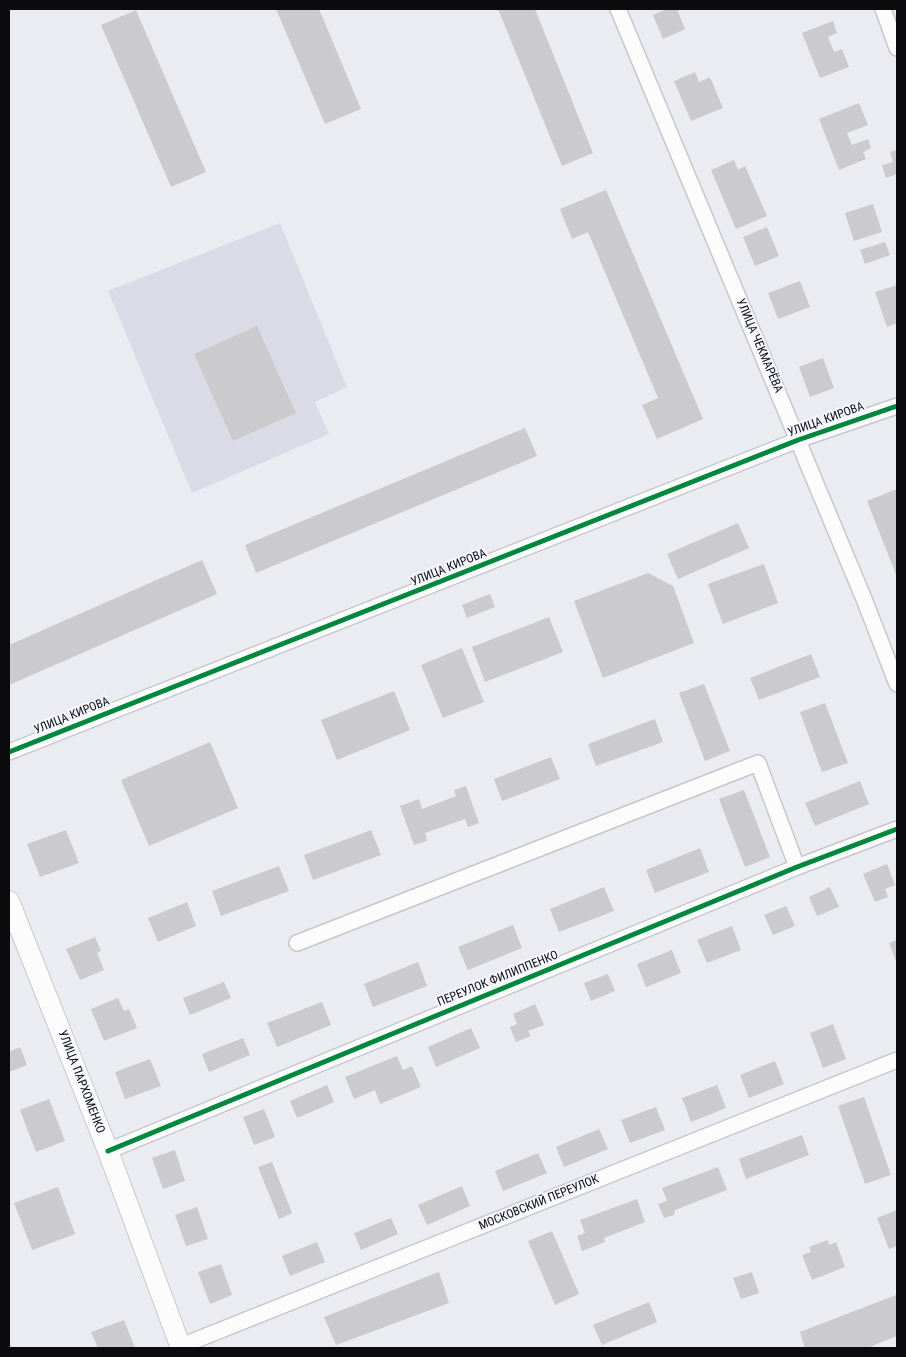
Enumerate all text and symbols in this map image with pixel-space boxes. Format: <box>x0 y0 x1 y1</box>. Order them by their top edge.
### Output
street label: УЛИЦА ЧЕКМАРЁВА <box>733 297 785 395</box>
street label: УЛИЦА КИРОВА <box>786 400 866 440</box>
street label: УЛИЦА КИРОВА <box>409 546 489 590</box>
street label: УЛИЦА КИРОВА <box>32 694 112 738</box>
street label: ПЕРЕУЛОК ФИЛИППЕНКО <box>436 948 560 1010</box>
street label: УЛИЦА ПАРХОМЕНКО <box>55 1028 107 1136</box>
street label: МОСКОВСКИЙ ПЕРЕУЛОК <box>477 1172 601 1234</box>

